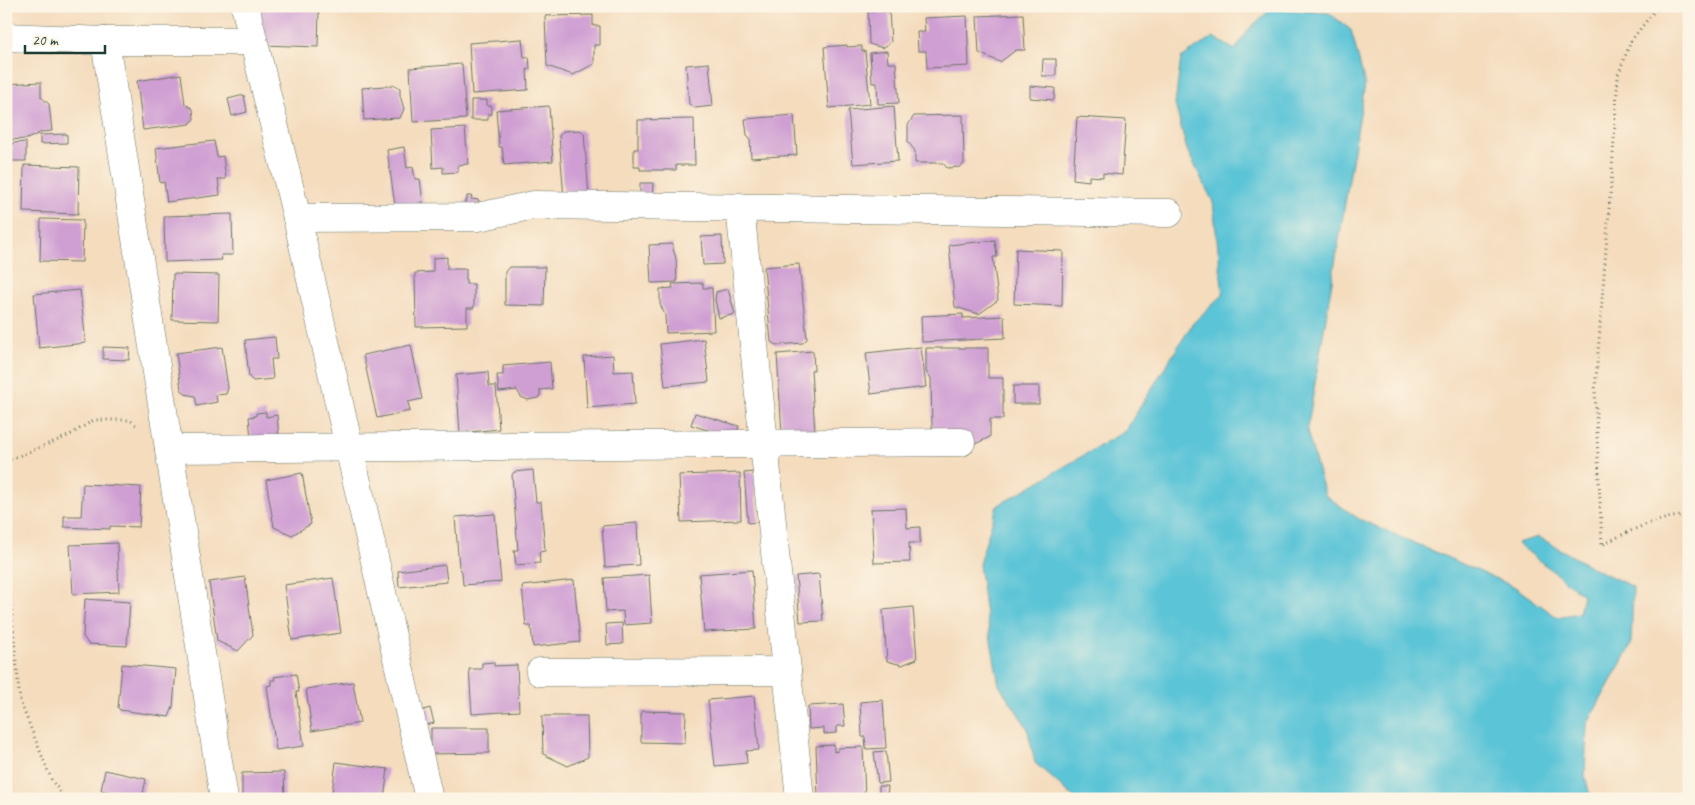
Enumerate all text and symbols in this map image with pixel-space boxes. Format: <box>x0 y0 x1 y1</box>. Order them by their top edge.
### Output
scale bar <box>25 22 105 54</box>
text: 20 m <box>32 31 59 50</box>

